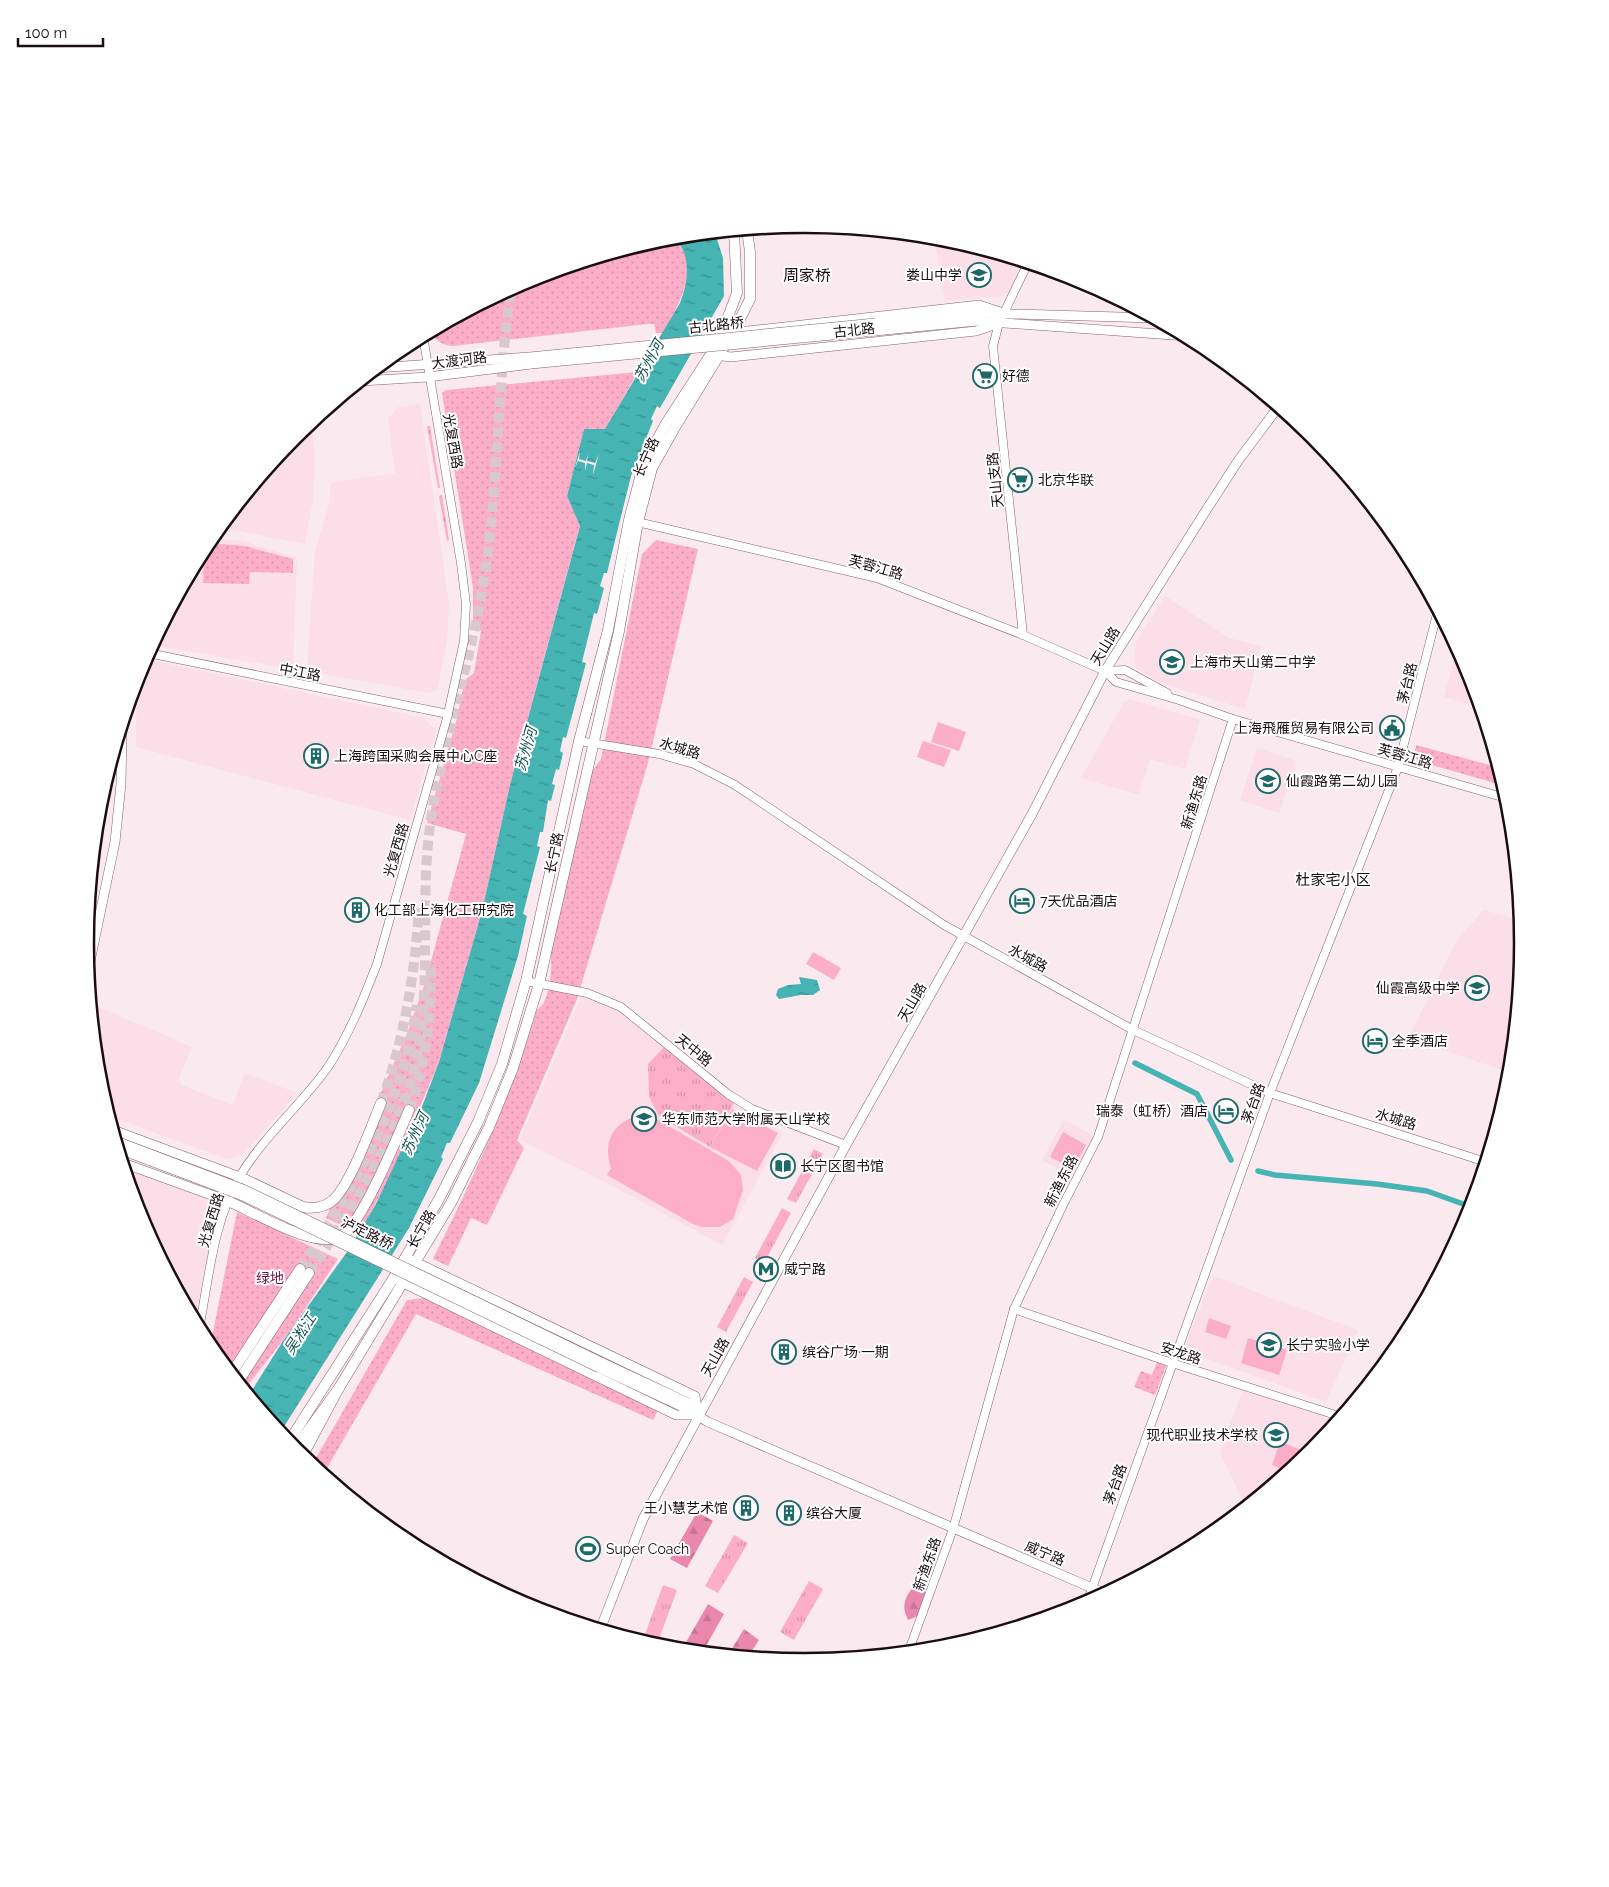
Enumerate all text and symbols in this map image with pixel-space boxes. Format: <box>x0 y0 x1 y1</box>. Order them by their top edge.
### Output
scale bar <box>18 15 102 47</box>
text: 100 m <box>25 24 67 42</box>
school or university icon: 娄山中学 <box>966 262 992 288</box>
district label: 周家桥 <box>783 266 831 285</box>
place label: 娄山中学 <box>906 267 962 283</box>
street label: 古北路桥 <box>687 314 745 336</box>
street label: 古北路 <box>832 320 876 340</box>
water label: 苏州河 <box>630 334 669 385</box>
street label: 大渡河路 <box>430 349 488 371</box>
supermarket icon: 好德 <box>972 363 998 389</box>
place label: 好德 <box>1002 368 1030 384</box>
street label: 光复西路 <box>440 412 466 470</box>
street label: 长宁路 <box>630 435 662 479</box>
street label: 天山支路 <box>984 451 1006 509</box>
supermarket icon: 北京华联 <box>1007 467 1033 493</box>
place label: 北京华联 <box>1038 472 1094 488</box>
street label: 芙蓉江路 <box>847 552 905 582</box>
street label: 天山路 <box>1087 624 1123 668</box>
school or university icon: 上海市天山第二中学 <box>1159 649 1185 675</box>
place label: 上海市天山第二中学 <box>1190 654 1316 670</box>
street label: 中江路 <box>278 660 322 684</box>
street label: 茅台路 <box>1394 661 1420 705</box>
public building icon: 上海飛雁贸易有限公司 <box>1379 715 1405 741</box>
place label: 上海飛雁贸易有限公司 <box>1234 720 1374 736</box>
water label: 苏州河 <box>511 722 542 773</box>
street label: 水城路 <box>658 734 702 762</box>
street label: 芙蓉江路 <box>1376 741 1434 771</box>
building icon: 上海跨国采购会展中心C座 <box>303 743 329 769</box>
place label: 上海跨国采购会展中心C座 <box>334 748 498 764</box>
school or university icon: 仙霞路第二幼儿园 <box>1255 768 1281 794</box>
street label: 新渔东路 <box>1178 773 1210 831</box>
place label: 仙霞路第二幼儿园 <box>1286 773 1398 789</box>
street label: 光复西路 <box>381 821 411 879</box>
street label: 长宁路 <box>542 831 566 875</box>
district label: 杜家宅小区 <box>1295 871 1371 889</box>
hotel icon: 7天优品酒店 <box>1009 888 1035 914</box>
place label: 7天优品酒店 <box>1040 893 1118 909</box>
building icon: 化工部上海化工研究院 <box>344 897 370 923</box>
place label: 化工部上海化工研究院 <box>374 902 514 918</box>
street label: 水城路 <box>1006 941 1050 975</box>
school or university icon: 仙霞高级中学 <box>1464 975 1490 1001</box>
street label: 天山路 <box>895 980 929 1024</box>
place label: 仙霞高级中学 <box>1376 980 1460 996</box>
hotel icon: 全季酒店 <box>1362 1028 1388 1054</box>
street label: 天中路 <box>673 1031 715 1069</box>
place label: 全季酒店 <box>1392 1033 1448 1049</box>
street label: 茅台路 <box>1238 1081 1268 1125</box>
hotel icon: 瑞泰（虹桥）酒店 <box>1213 1098 1239 1124</box>
place label: 瑞泰（虹桥）酒店 <box>1096 1103 1208 1119</box>
street label: 水城路 <box>1374 1105 1418 1133</box>
school or university icon: 华东师范大学附属天山学校 <box>631 1106 657 1132</box>
water label: 苏州河 <box>397 1107 434 1158</box>
place label: 华东师范大学附属天山学校 <box>662 1111 830 1127</box>
street label: 新渔东路 <box>1041 1152 1081 1210</box>
library icon: 长宁区图书馆 <box>770 1153 796 1179</box>
place label: 长宁区图书馆 <box>800 1158 884 1174</box>
street label: 光复西路 <box>195 1191 227 1249</box>
street label: 长宁路 <box>404 1207 438 1251</box>
street label: 泸定路桥 <box>338 1214 396 1252</box>
metro station icon: 威宁路 <box>753 1256 779 1282</box>
place label: 威宁路 <box>784 1261 826 1277</box>
park label: 绿地 <box>256 1270 284 1286</box>
water label: 吴淞江 <box>280 1309 321 1358</box>
school or university icon: 长宁实验小学 <box>1256 1332 1282 1358</box>
street label: 天山路 <box>698 1335 732 1379</box>
place label: 长宁实验小学 <box>1286 1337 1370 1353</box>
building icon: 缤谷广场·一期 <box>771 1339 797 1365</box>
street label: 安龙路 <box>1159 1339 1203 1367</box>
place label: 缤谷广场·一期 <box>802 1344 889 1360</box>
school or university icon: 现代职业技术学校 <box>1263 1422 1289 1448</box>
place label: 现代职业技术学校 <box>1146 1427 1258 1443</box>
street label: 茅台路 <box>1100 1462 1130 1506</box>
building icon: 王小慧艺术馆 <box>733 1495 759 1521</box>
place label: 王小慧艺术馆 <box>644 1500 728 1516</box>
building icon: 缤谷大厦 <box>776 1500 802 1526</box>
place label: 缤谷大厦 <box>806 1505 862 1521</box>
street label: 新渔东路 <box>910 1535 944 1593</box>
sports icon: Super Coach <box>575 1536 601 1562</box>
street label: 威宁路 <box>1023 1537 1067 1569</box>
place label: Super Coach <box>606 1541 689 1557</box>

